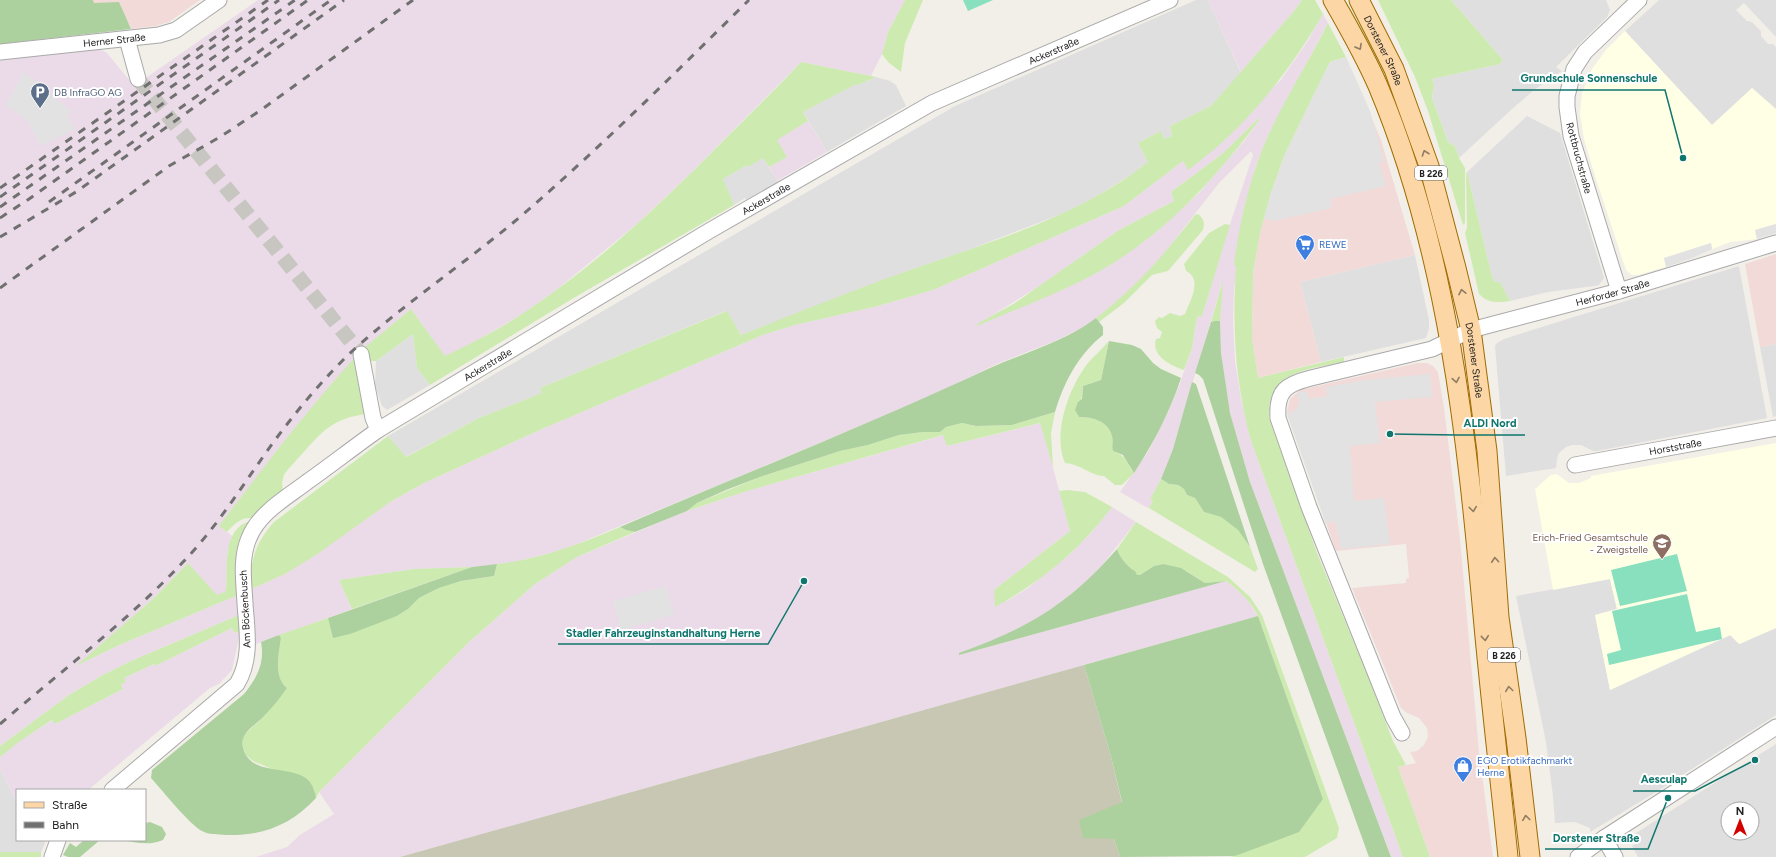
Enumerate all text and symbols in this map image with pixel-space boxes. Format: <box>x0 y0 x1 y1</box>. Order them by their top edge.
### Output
street label: Dorstener Straße <box>1361 13 1406 88</box>
street label: Herner Straße <box>82 30 147 50</box>
street label: Ackerstraße <box>1026 34 1081 67</box>
one-way arrow <box>1354 43 1362 50</box>
callout: Grundschule Sonnenschule <box>1512 67 1665 90</box>
text: Grundschule Sonnenschule <box>1521 72 1657 85</box>
parking icon: DB InfraGO AG <box>29 81 51 109</box>
place label: DB InfraGO AG <box>54 86 122 99</box>
street label: Rottbruchstraße <box>1563 121 1595 196</box>
one-way arrow <box>1421 150 1429 157</box>
road number: B 226 <box>1415 166 1447 180</box>
street label: Ackerstraße <box>739 179 793 217</box>
supermarket icon: REWE <box>1294 233 1316 261</box>
place label: REWE <box>1319 238 1347 251</box>
street label: Herforder Straße <box>1574 275 1651 309</box>
one-way arrow <box>1458 289 1466 295</box>
street label: Dorstener Straße <box>1463 321 1486 399</box>
street label: Ackerstraße <box>461 344 514 384</box>
one-way arrow <box>1451 377 1460 383</box>
callout: ALDI Nord <box>1456 412 1525 435</box>
text: ALDI Nord <box>1464 417 1516 430</box>
street label: Horststraße <box>1648 435 1703 458</box>
one-way arrow <box>1468 506 1477 512</box>
place label: Erich-Fried Gesamtschule - Zweigstelle <box>1532 531 1649 556</box>
school or university icon: Erich-Fried Gesamtschule - Zweigstelle <box>1651 532 1673 560</box>
one-way arrow <box>1491 557 1500 563</box>
street label: Am Böckenbusch <box>236 569 254 648</box>
callout: Stadler Fahrzeuginstandhaltung Herne <box>558 621 768 644</box>
text: Stadler Fahrzeuginstandhaltung Herne <box>566 627 760 640</box>
one-way arrow <box>1481 635 1490 641</box>
road number: B 226 <box>1488 648 1520 662</box>
one-way arrow <box>1505 686 1514 692</box>
place label: EGO Erotikfachmarkt Herne <box>1477 754 1572 779</box>
shop icon: EGO Erotikfachmarkt Herne <box>1452 755 1474 783</box>
callout: Aesculap <box>1633 768 1695 791</box>
text: Aesculap <box>1641 773 1688 786</box>
legend <box>16 789 146 841</box>
text: Straße <box>52 798 88 812</box>
north arrow <box>1720 801 1760 841</box>
text: N <box>1736 805 1744 818</box>
one-way arrow <box>1522 815 1531 821</box>
text: Bahn <box>52 818 79 832</box>
callout: Dorstener Straße <box>1545 826 1648 849</box>
text: Dorstener Straße <box>1553 832 1639 845</box>

